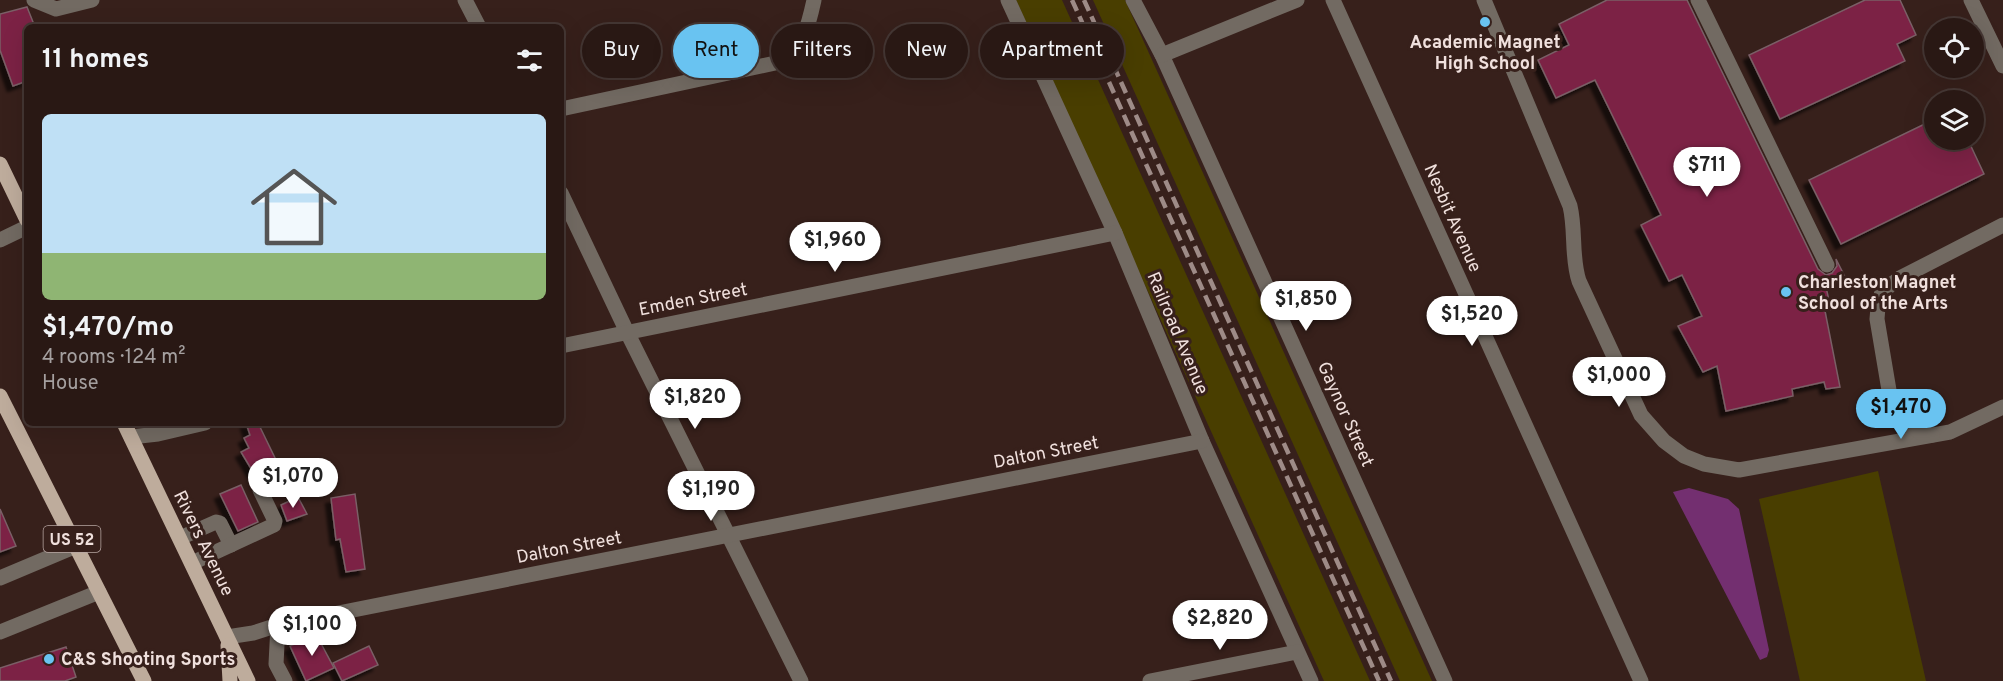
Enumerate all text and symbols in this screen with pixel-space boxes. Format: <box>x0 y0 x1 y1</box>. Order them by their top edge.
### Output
marker: Academic Magnet High School <box>1478 15 1492 29</box>
map controls <box>1924 18 1984 150</box>
button: locate <box>1924 18 1984 78</box>
chip: Buy <box>582 24 661 78</box>
chip: Rent <box>673 24 759 78</box>
chip: Filters <box>771 24 873 78</box>
chip: New <box>885 24 968 78</box>
chip: Apartment <box>980 24 1124 78</box>
place label: Academic Magnet High School <box>1410 32 1560 76</box>
text: 11 homes <box>42 44 149 77</box>
icon: filters <box>513 44 546 77</box>
button: layers <box>1924 90 1984 150</box>
pin: $711 <box>1671 147 1743 198</box>
icon: home <box>240 153 348 261</box>
text: $711 <box>1687 153 1727 179</box>
street label: Nesbit Avenue <box>1418 161 1486 276</box>
pin: $1,960 <box>786 222 884 273</box>
text: $1,960 <box>804 228 866 254</box>
street label: Railroad Avenue <box>1140 269 1213 398</box>
place label: Charleston Magnet School of the Arts <box>1798 272 1956 316</box>
street label: Emden Street <box>637 279 750 322</box>
pin: $1,850 <box>1257 281 1355 332</box>
marker: Charleston Magnet School of the Arts <box>1779 285 1793 299</box>
text: $1,850 <box>1274 287 1338 313</box>
pin: $1,520 <box>1423 296 1521 347</box>
text: $1,520 <box>1441 302 1503 328</box>
text: $1,470/mo <box>42 312 174 345</box>
text: 4 rooms · 124 m² <box>42 345 185 371</box>
pin: $1,000 <box>1570 357 1668 408</box>
street label: Gaynor Street <box>1311 358 1378 471</box>
text: $1,000 <box>1587 363 1651 389</box>
text: House <box>42 371 98 397</box>
pin: $1,820 <box>646 379 744 430</box>
text: $1,820 <box>664 385 726 411</box>
pin: $1,470 <box>1852 389 1950 440</box>
text: $1,470 <box>1870 395 1932 421</box>
street label: Dalton Street <box>992 432 1101 475</box>
pin: $1,070 <box>244 458 342 509</box>
text: $1,070 <box>262 464 324 490</box>
pin: $1,190 <box>662 471 760 522</box>
text: $1,190 <box>682 477 740 503</box>
street label: Rivers Avenue <box>167 487 238 600</box>
road number: US 52 <box>44 526 100 552</box>
street label: Dalton Street <box>515 527 624 570</box>
pin: $2,820 <box>1171 600 1269 651</box>
pin: $1,100 <box>263 606 361 657</box>
text: $2,820 <box>1187 606 1253 632</box>
text: $1,100 <box>282 612 342 638</box>
place label: C&S Shooting Sports <box>61 649 235 672</box>
marker: C&S Shooting Sports <box>42 652 56 666</box>

